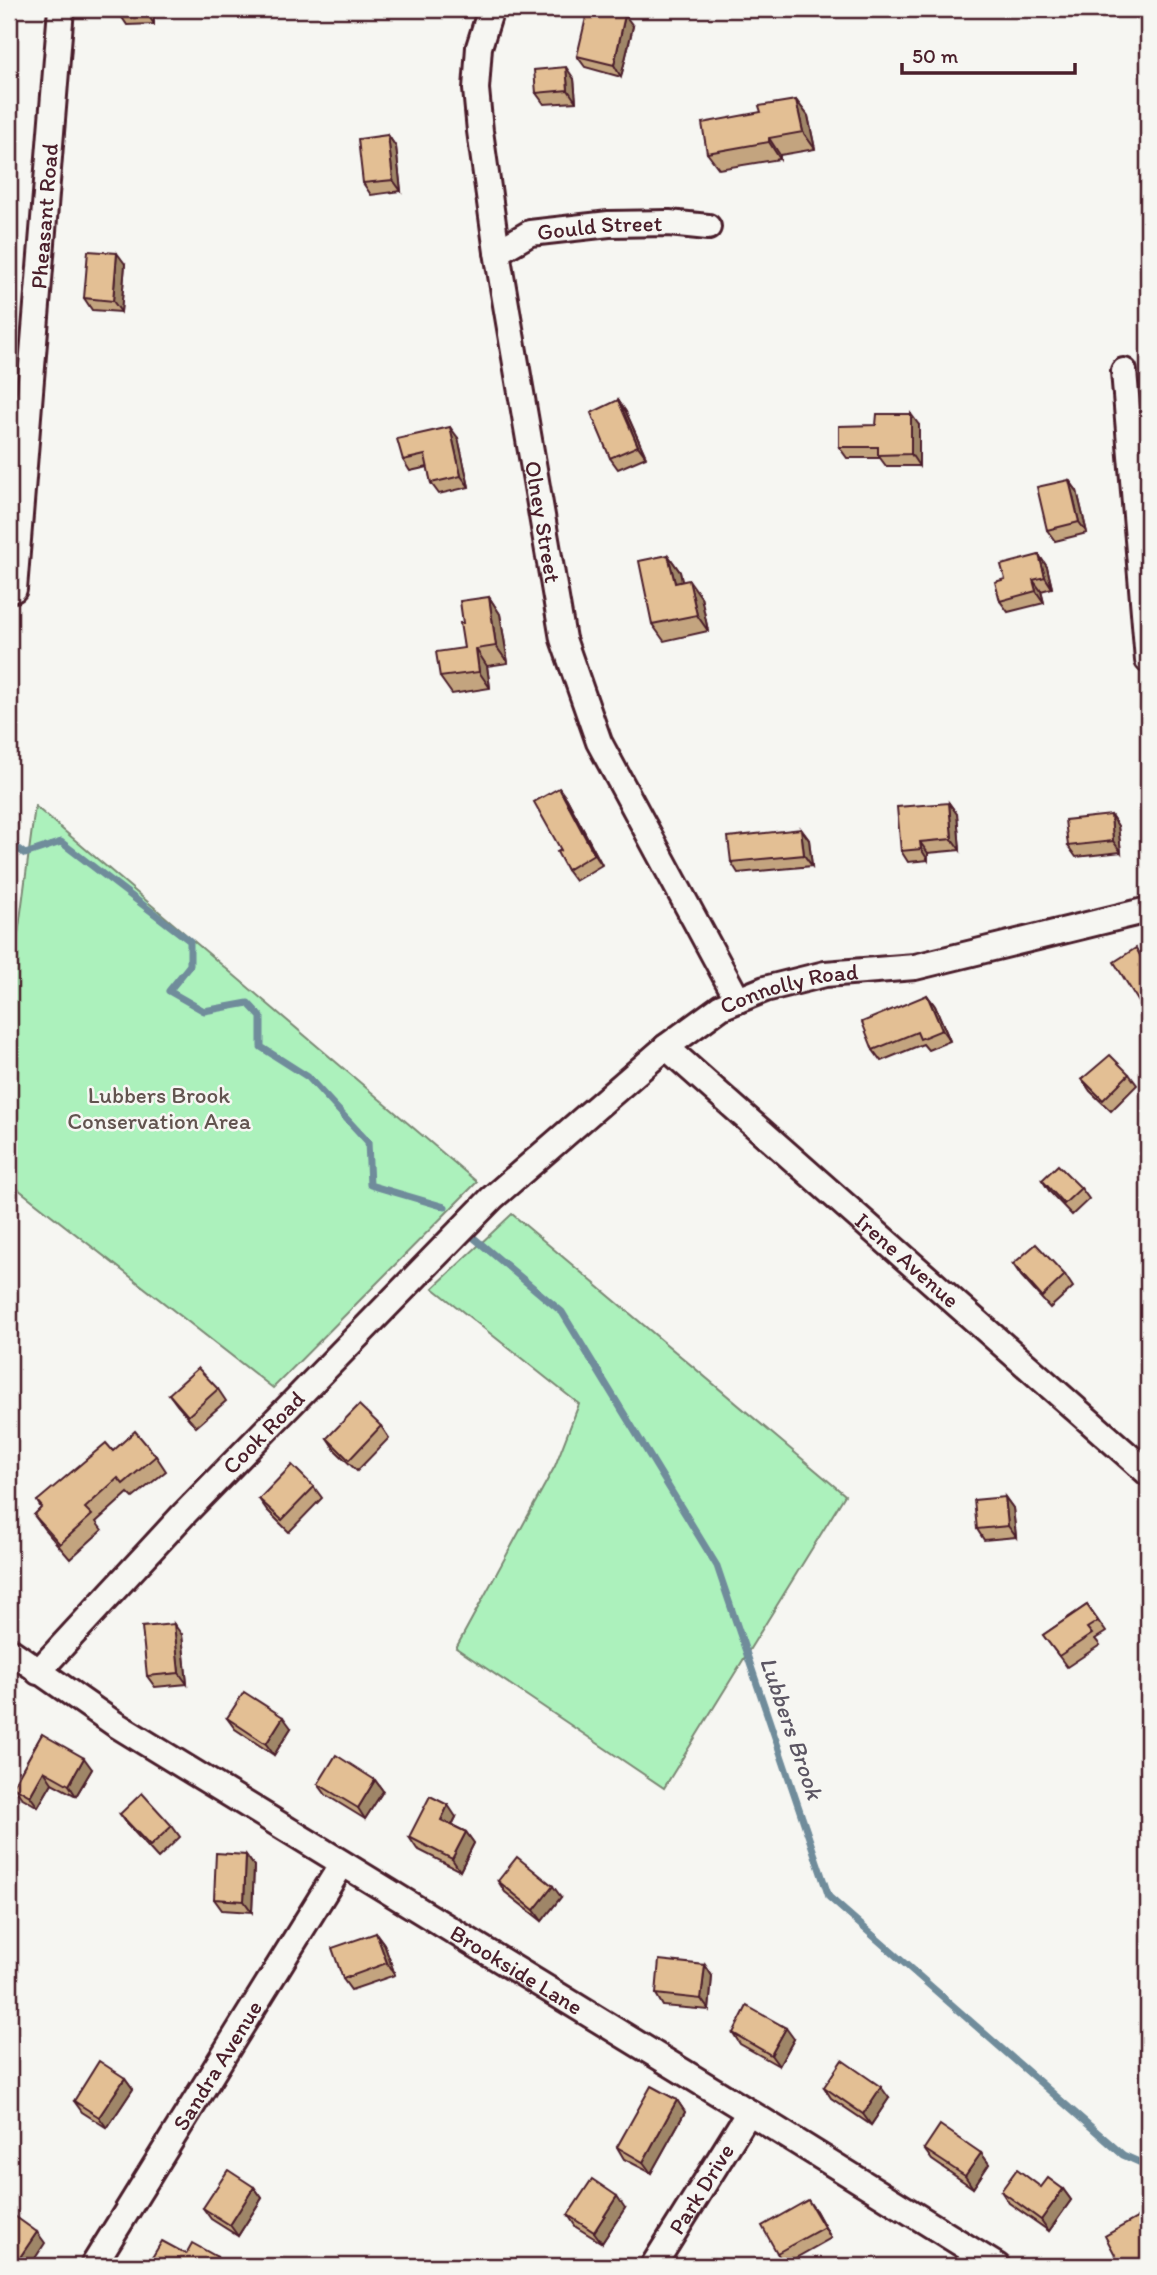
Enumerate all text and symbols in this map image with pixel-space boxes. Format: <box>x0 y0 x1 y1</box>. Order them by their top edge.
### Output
scale bar <box>902 32 1075 76</box>
text: 50 m <box>912 43 959 68</box>
street label: Pheasant Road <box>24 142 64 290</box>
street label: Gould Street <box>536 209 663 246</box>
street label: Olney Street <box>519 459 567 585</box>
street label: Connolly Road <box>716 957 860 1020</box>
park label: Lubbers Brook Conservation Area <box>67 1081 251 1135</box>
street label: Irene Avenue <box>849 1207 965 1314</box>
street label: Cook Road <box>217 1385 310 1480</box>
water label: Lubbers Brook <box>754 1653 830 1804</box>
street label: Brookside Lane <box>445 1918 588 2021</box>
street label: Sandra Avenue <box>166 1995 268 2136</box>
street label: Park Drive <box>662 2138 740 2239</box>

